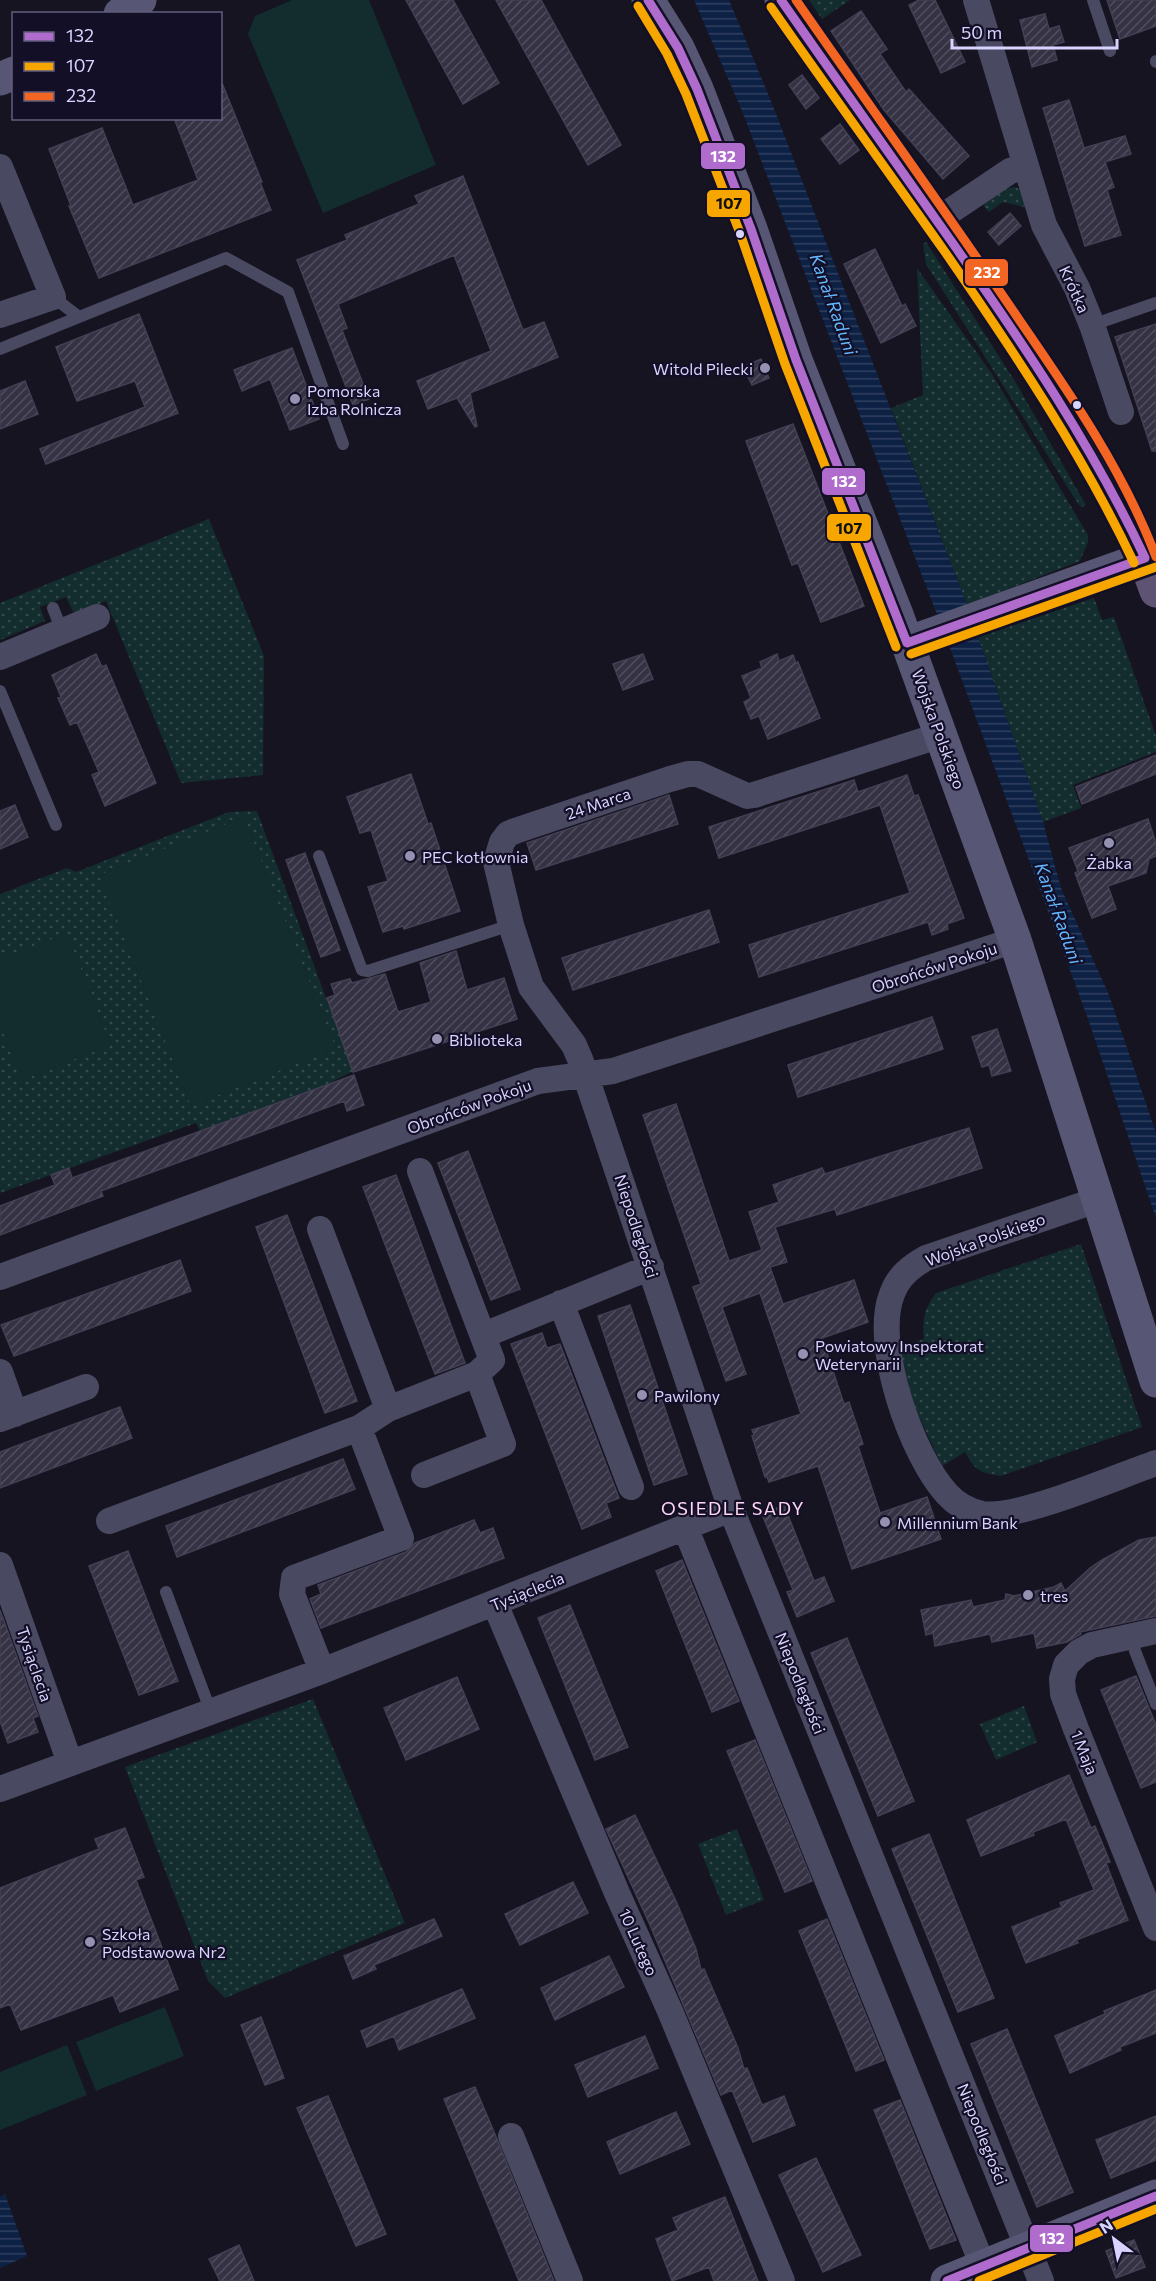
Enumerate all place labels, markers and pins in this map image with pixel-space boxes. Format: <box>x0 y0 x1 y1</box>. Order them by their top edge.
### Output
unlabelled marker <box>734 228 746 240</box>
place label: Witold Pilecki <box>653 359 753 378</box>
marker: Witold Pilecki <box>758 361 772 375</box>
place label: Pomorska Izba Rolnicza <box>307 381 402 418</box>
marker: Pomorska Izba Rolnicza <box>288 392 302 406</box>
unlabelled marker <box>1071 399 1083 411</box>
marker: Żabka <box>1102 836 1116 850</box>
place label: PEC kotłownia <box>422 847 528 866</box>
marker: PEC kotłownia <box>403 849 417 863</box>
place label: Żabka <box>1086 853 1132 872</box>
place label: Biblioteka <box>449 1030 522 1049</box>
marker: Biblioteka <box>430 1032 444 1046</box>
place label: Powiatowy Inspektorat Weterynarii <box>815 1336 984 1373</box>
marker: Powiatowy Inspektorat Weterynarii <box>796 1347 810 1361</box>
place label: Pawilony <box>654 1386 720 1405</box>
marker: Pawilony <box>635 1388 649 1402</box>
place label: Millennium Bank <box>897 1513 1018 1532</box>
marker: Millennium Bank <box>878 1515 892 1529</box>
place label: tres <box>1040 1586 1068 1605</box>
marker: tres <box>1021 1588 1035 1602</box>
place label: Szkoła Podstawowa Nr2 <box>102 1924 226 1961</box>
marker: Szkoła Podstawowa Nr2 <box>83 1935 97 1949</box>

